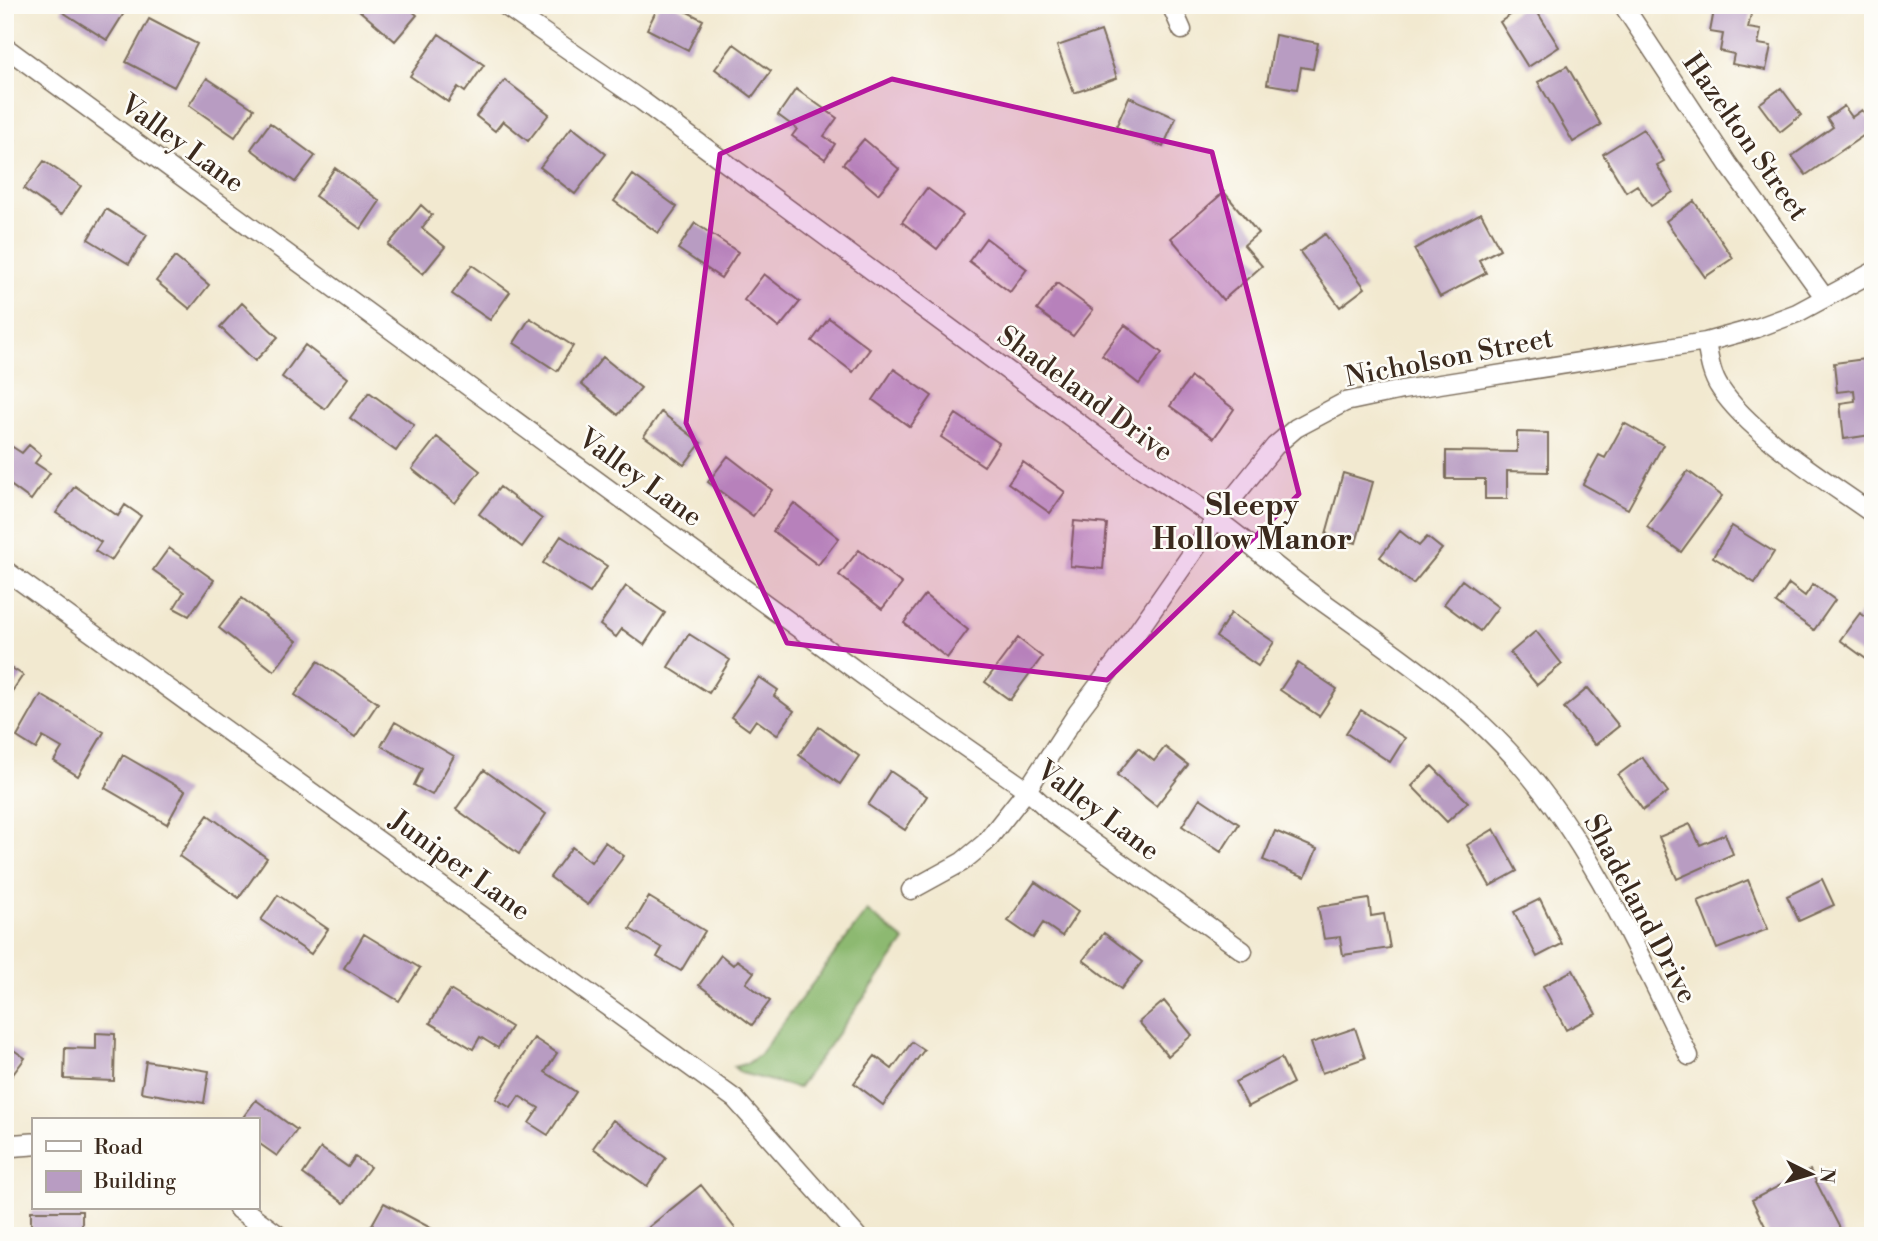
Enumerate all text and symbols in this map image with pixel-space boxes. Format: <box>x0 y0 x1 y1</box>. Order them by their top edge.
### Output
street label: Hazelton Street <box>1674 47 1816 228</box>
street label: Valley Lane <box>112 87 251 201</box>
street label: Shadeland Drive <box>990 318 1180 470</box>
street label: Nicholson Street <box>1342 321 1556 395</box>
street label: Valley Lane <box>570 421 709 535</box>
district label: Sleepy Hollow Manor <box>1152 487 1352 559</box>
street label: Valley Lane <box>1029 753 1167 869</box>
street label: Juniper Lane <box>382 803 537 929</box>
street label: Shadeland Drive <box>1575 808 1705 1010</box>
legend <box>32 1118 259 1210</box>
text: Road <box>94 1135 143 1161</box>
north arrow <box>1776 1140 1846 1210</box>
text: N <box>1814 1167 1840 1184</box>
text: Building <box>93 1169 176 1195</box>

